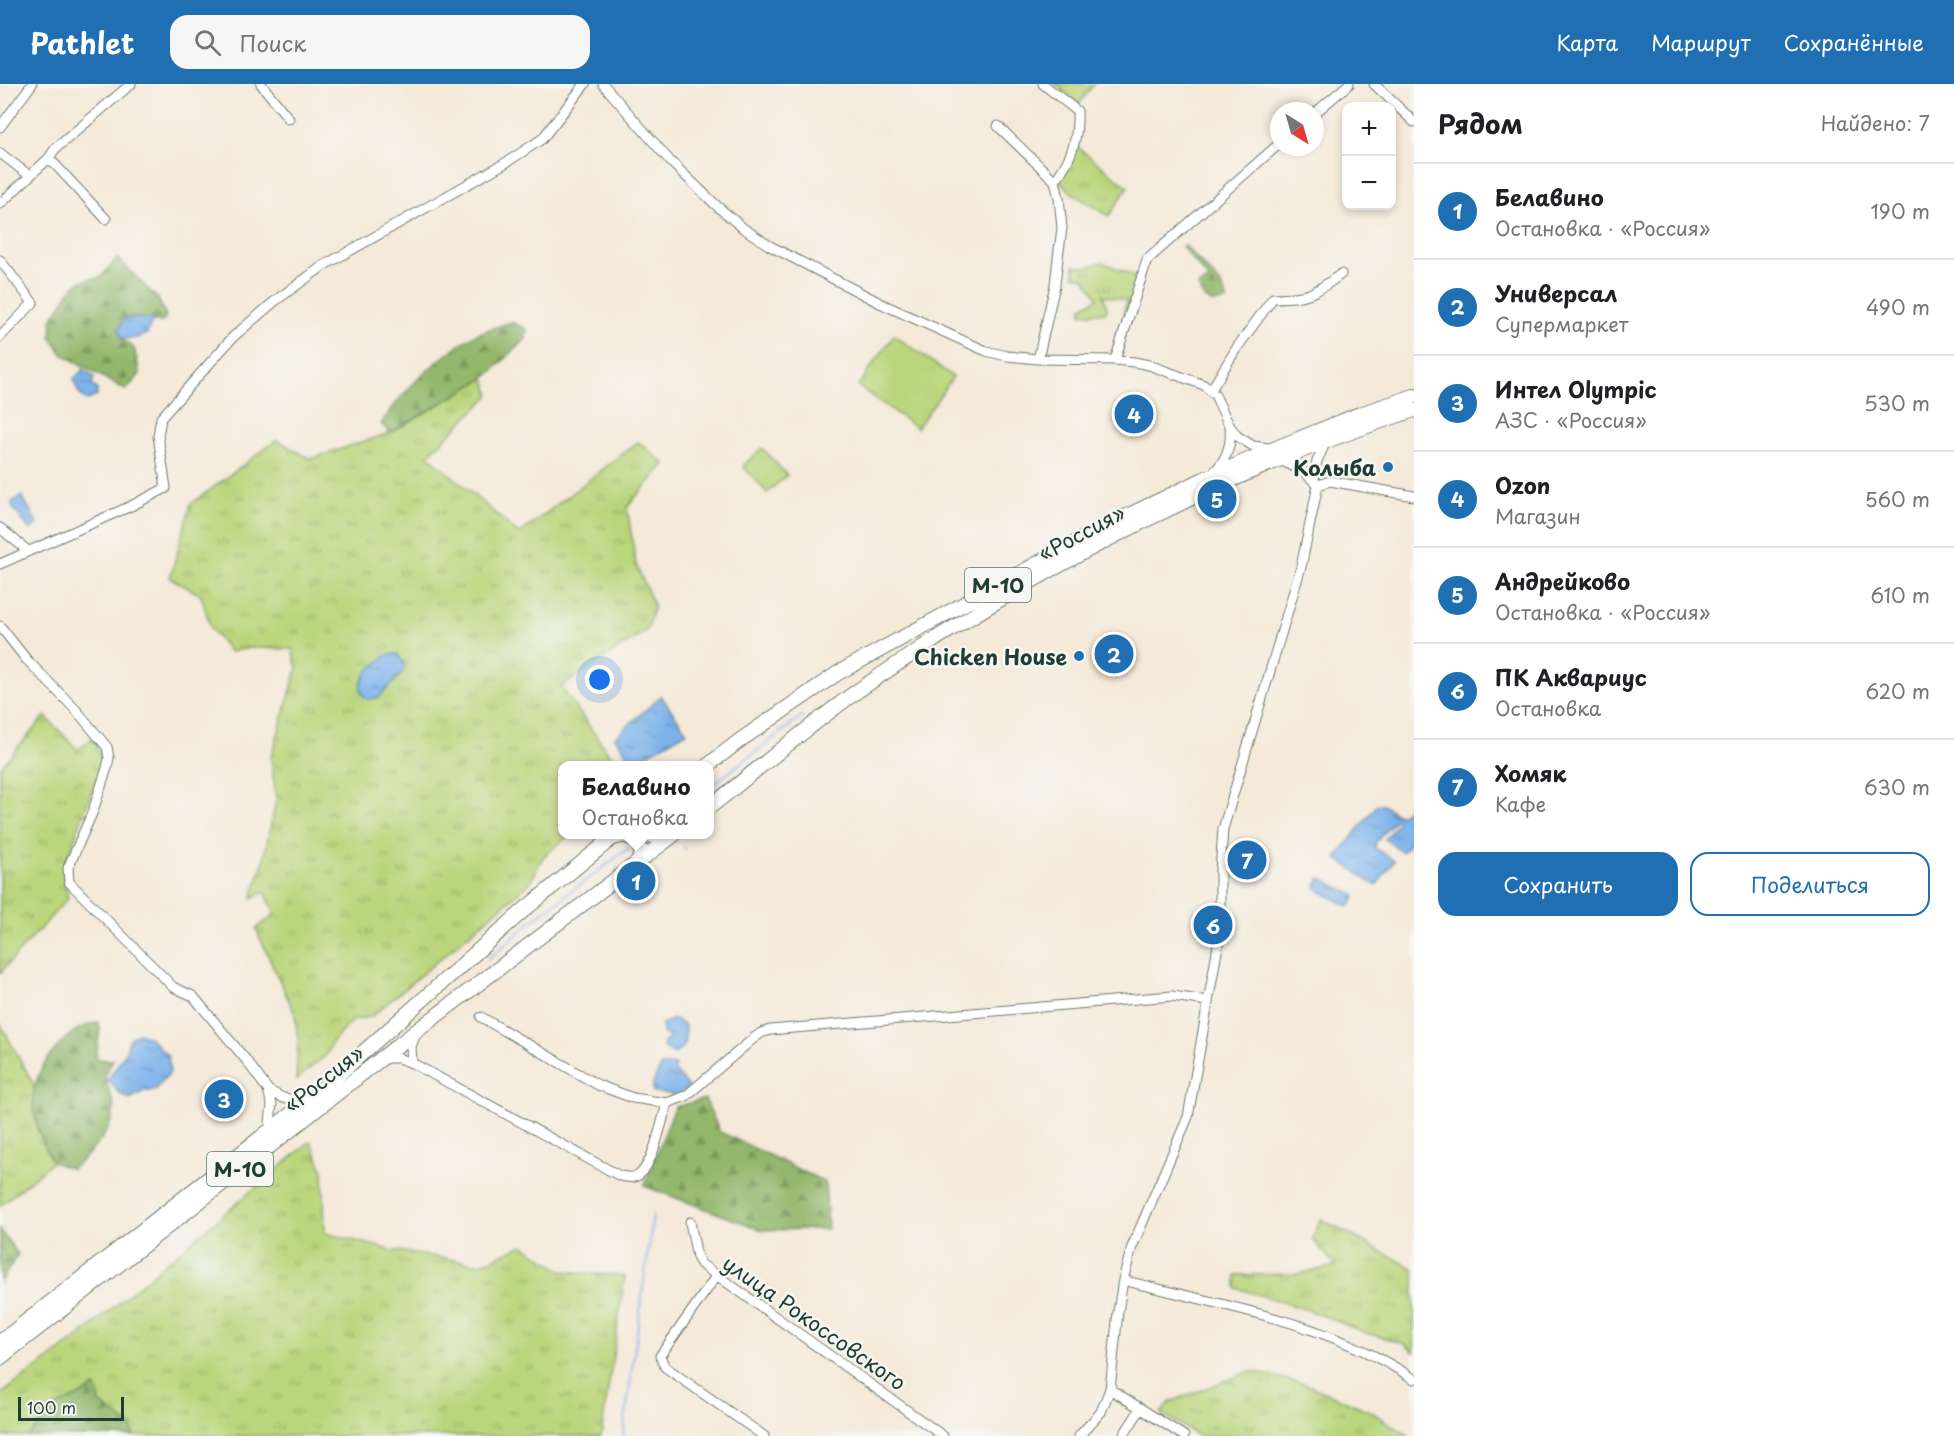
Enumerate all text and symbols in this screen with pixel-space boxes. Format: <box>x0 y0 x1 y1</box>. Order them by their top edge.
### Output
search box <box>170 15 590 69</box>
text: Pathlet <box>30 21 134 64</box>
icon: search <box>191 26 224 59</box>
text: Поиск <box>239 26 306 59</box>
text: Карта <box>1557 26 1618 58</box>
text: Маршрут <box>1651 26 1751 58</box>
text: Сохранённые <box>1784 26 1924 58</box>
north arrow <box>1270 102 1324 156</box>
map controls <box>1342 102 1396 210</box>
button: + <box>1342 102 1396 156</box>
text: Рядом <box>1438 104 1523 143</box>
text: Найдено: 7 <box>1821 108 1930 138</box>
button: − <box>1342 156 1396 210</box>
text: Белавино <box>1495 180 1604 213</box>
text: 1 <box>1453 196 1462 226</box>
text: 190 m <box>1871 196 1930 226</box>
text: Остановка · «Россия» <box>1495 213 1710 243</box>
text: Универсал <box>1495 276 1618 309</box>
text: 2 <box>1450 292 1465 322</box>
text: 490 m <box>1866 292 1930 322</box>
text: Супермаркет <box>1495 309 1628 339</box>
text: Интел Olympic <box>1495 372 1657 405</box>
text: 3 <box>1451 388 1464 418</box>
text: 530 m <box>1864 388 1930 418</box>
pin: 4 <box>1114 392 1154 436</box>
text: АЗС · «Россия» <box>1495 405 1647 435</box>
place label: Колыба <box>1293 451 1376 483</box>
marker: Колыба <box>1381 460 1395 474</box>
text: Ozon <box>1495 468 1550 501</box>
pin: 5 <box>1198 476 1236 522</box>
text: 4 <box>1451 484 1464 514</box>
text: 560 m <box>1865 484 1930 514</box>
street label: «Россия» <box>1032 496 1130 568</box>
text: Магазин <box>1495 501 1581 531</box>
text: Андрейково <box>1495 564 1630 597</box>
road number: М-10 <box>965 568 1031 602</box>
text: 5 <box>1451 580 1464 610</box>
text: 610 m <box>1870 580 1930 610</box>
text: Остановка · «Россия» <box>1495 597 1710 627</box>
pin: 2 <box>1094 632 1134 676</box>
place label: Chicken House <box>914 640 1067 672</box>
marker: Chicken House <box>1072 649 1086 663</box>
text: ПК Аквариус <box>1495 660 1647 693</box>
your location <box>585 665 614 694</box>
text: 6 <box>1450 676 1465 706</box>
text: 620 m <box>1866 676 1930 706</box>
text: Остановка <box>1495 693 1601 723</box>
text: Хомяк <box>1495 756 1566 789</box>
popup <box>558 761 714 839</box>
text: Белавино <box>582 769 690 802</box>
text: 7 <box>1452 772 1463 802</box>
text: 630 m <box>1864 772 1930 802</box>
text: Кафе <box>1495 789 1546 819</box>
text: Остановка <box>582 802 688 832</box>
pin: 7 <box>1228 838 1266 882</box>
button: Сохранить <box>1438 852 1678 916</box>
button: Поделиться <box>1690 852 1930 916</box>
pin: 1 <box>616 858 656 904</box>
pin: 6 <box>1194 902 1232 948</box>
street label: «Россия» <box>276 1036 370 1120</box>
pin: 3 <box>204 1076 244 1122</box>
road number: М-10 <box>207 1152 273 1186</box>
street label: улица Рокоссовского <box>717 1246 913 1398</box>
scale bar <box>18 1394 124 1422</box>
text: 100 m <box>27 1395 76 1419</box>

